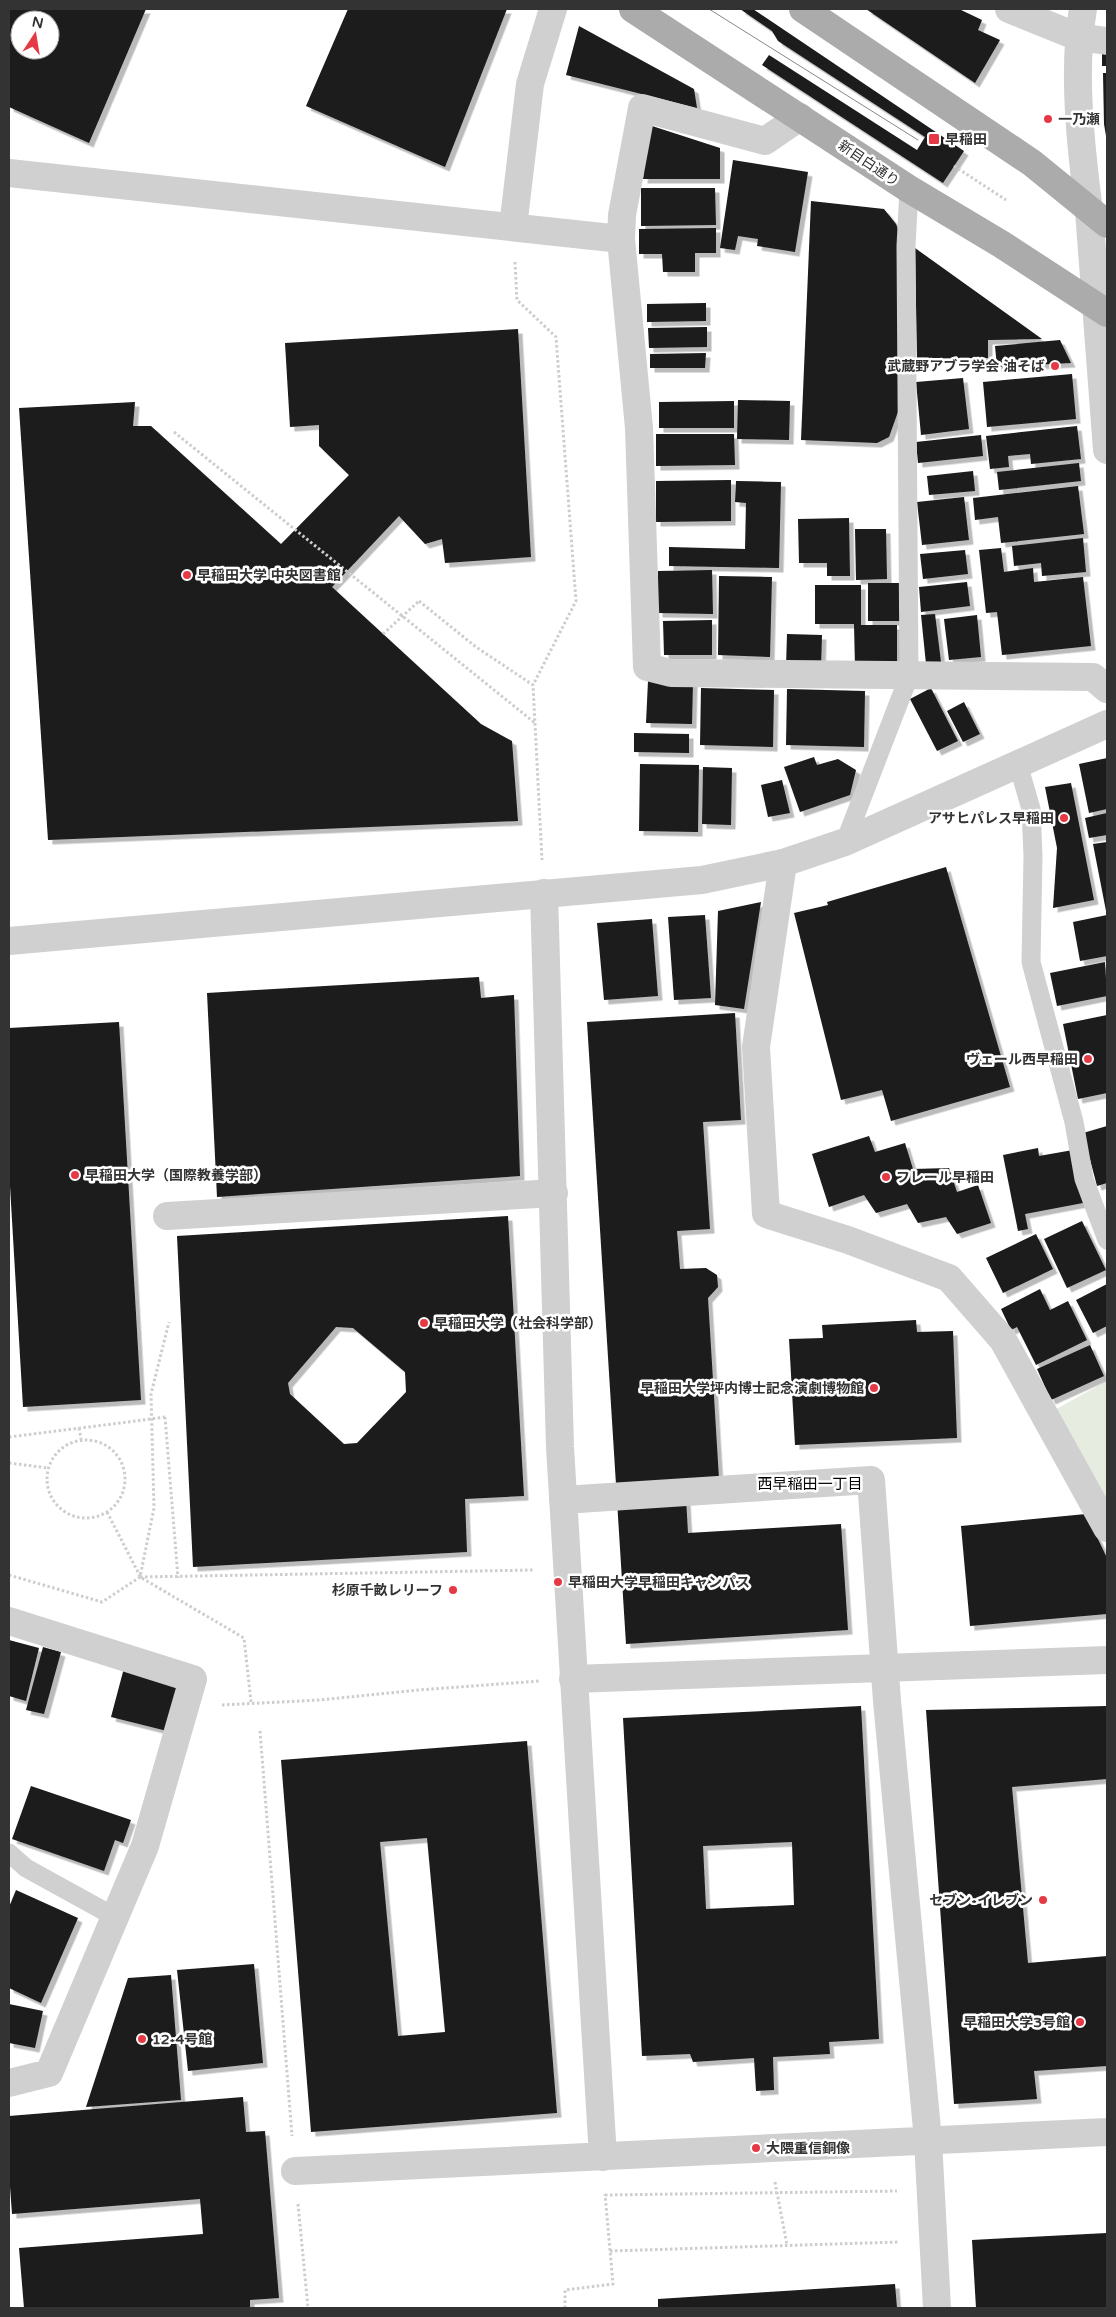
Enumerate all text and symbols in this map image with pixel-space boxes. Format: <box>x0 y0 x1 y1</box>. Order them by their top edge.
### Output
north arrow <box>10 10 60 60</box>
text: N <box>30 13 45 32</box>
place label: 一乃瀬 <box>1058 111 1100 128</box>
marker: 一乃瀬 <box>1042 113 1054 125</box>
place label: 早稲田 <box>945 131 987 148</box>
marker: 早稲田 <box>927 132 941 146</box>
street label: 新目白通り <box>835 137 902 190</box>
place label: 武蔵野アブラ学会 油そば <box>887 358 1045 375</box>
marker: 武蔵野アブラ学会 油そば <box>1049 360 1061 372</box>
place label: 早稲田大学 中央図書館 <box>197 567 341 584</box>
marker: 早稲田大学 中央図書館 <box>181 569 193 581</box>
place label: アサヒパレス早稲田 <box>928 810 1054 827</box>
marker: アサヒパレス早稲田 <box>1058 812 1070 824</box>
place label: ヴェール西早稲田 <box>966 1051 1078 1068</box>
marker: ヴェール西早稲田 <box>1082 1053 1094 1065</box>
place label: 早稲田大学（国際教養学部） <box>85 1167 267 1184</box>
marker: 早稲田大学（国際教養学部） <box>69 1169 81 1181</box>
place label: フレール早稲田 <box>896 1169 994 1186</box>
marker: フレール早稲田 <box>880 1171 892 1183</box>
place label: 早稲田大学（社会科学部） <box>434 1315 602 1332</box>
marker: 早稲田大学（社会科学部） <box>418 1317 430 1329</box>
place label: 早稲田大学坪内博士記念演劇博物館 <box>640 1380 864 1397</box>
marker: 早稲田大学坪内博士記念演劇博物館 <box>868 1382 880 1394</box>
district label: 西早稲田一丁目 <box>757 1475 863 1493</box>
place label: 早稲田大学早稲田キャンパス <box>568 1574 750 1591</box>
marker: 早稲田大学早稲田キャンパス <box>552 1576 564 1588</box>
place label: 杉原千畝レリーフ <box>332 1582 443 1599</box>
marker: 杉原千畝レリーフ <box>447 1584 459 1596</box>
place label: セブン-イレブン <box>929 1892 1033 1909</box>
marker: セブン-イレブン <box>1037 1894 1049 1906</box>
place label: 早稲田大学3号館 <box>963 2014 1070 2031</box>
marker: 早稲田大学3号館 <box>1074 2016 1086 2028</box>
place label: 12-4号館 <box>152 2031 212 2048</box>
marker: 12-4号館 <box>136 2033 148 2045</box>
place label: 大隈重信銅像 <box>766 2140 850 2157</box>
marker: 大隈重信銅像 <box>750 2142 762 2154</box>

